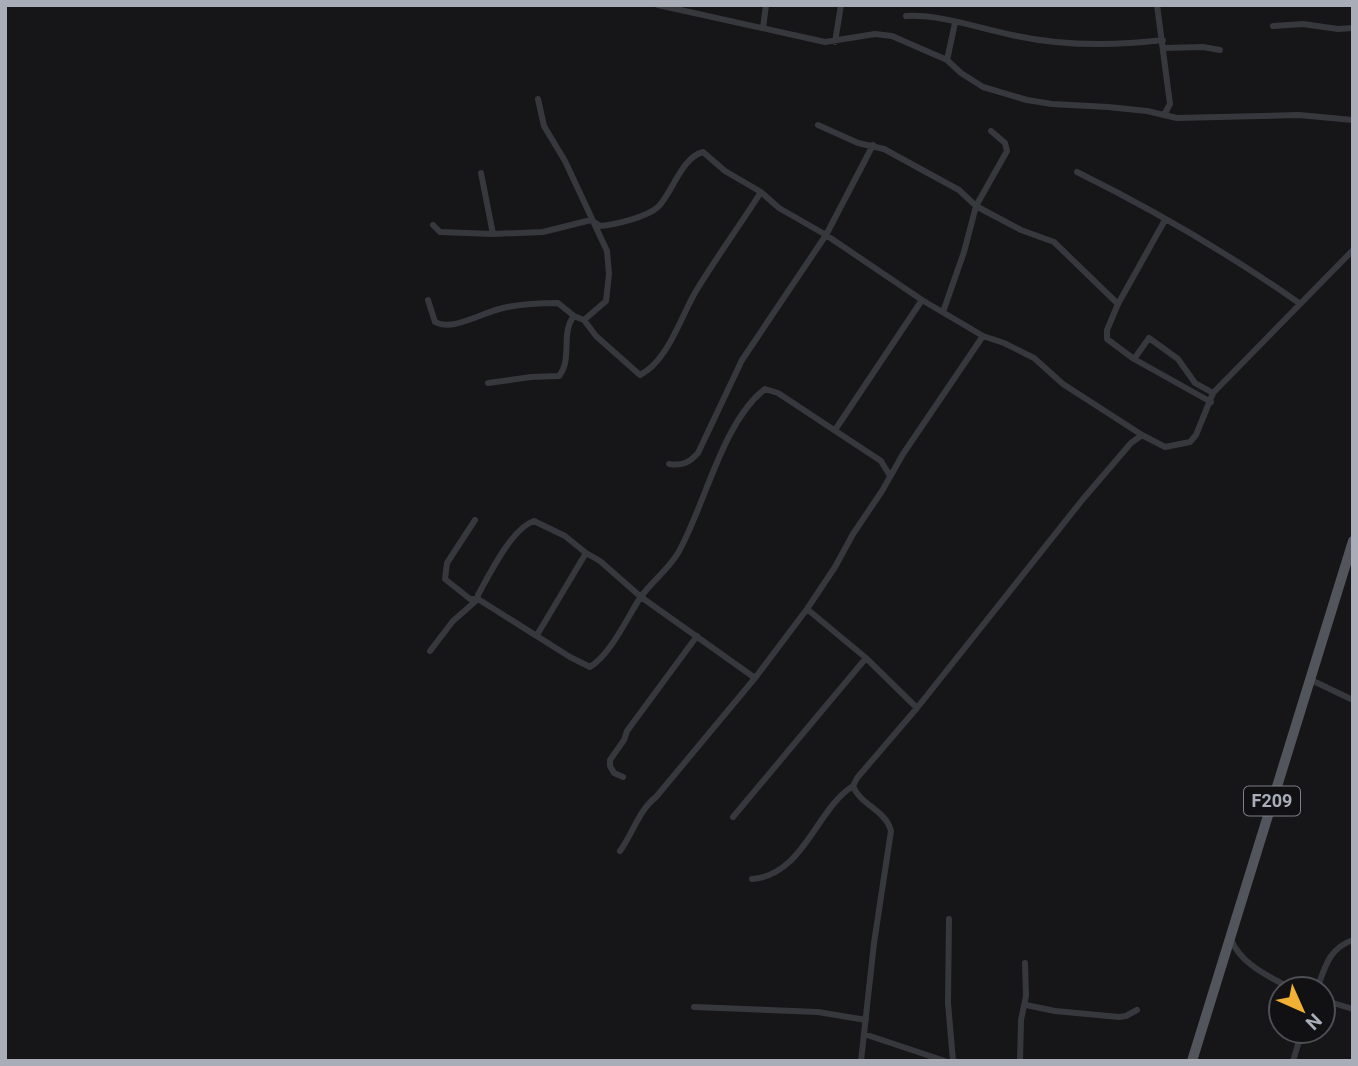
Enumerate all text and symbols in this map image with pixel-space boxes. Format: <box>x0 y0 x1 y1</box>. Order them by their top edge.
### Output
road number: F209 <box>1244 786 1300 816</box>
north arrow <box>1267 975 1337 1045</box>
text: N <box>1301 1009 1327 1035</box>

